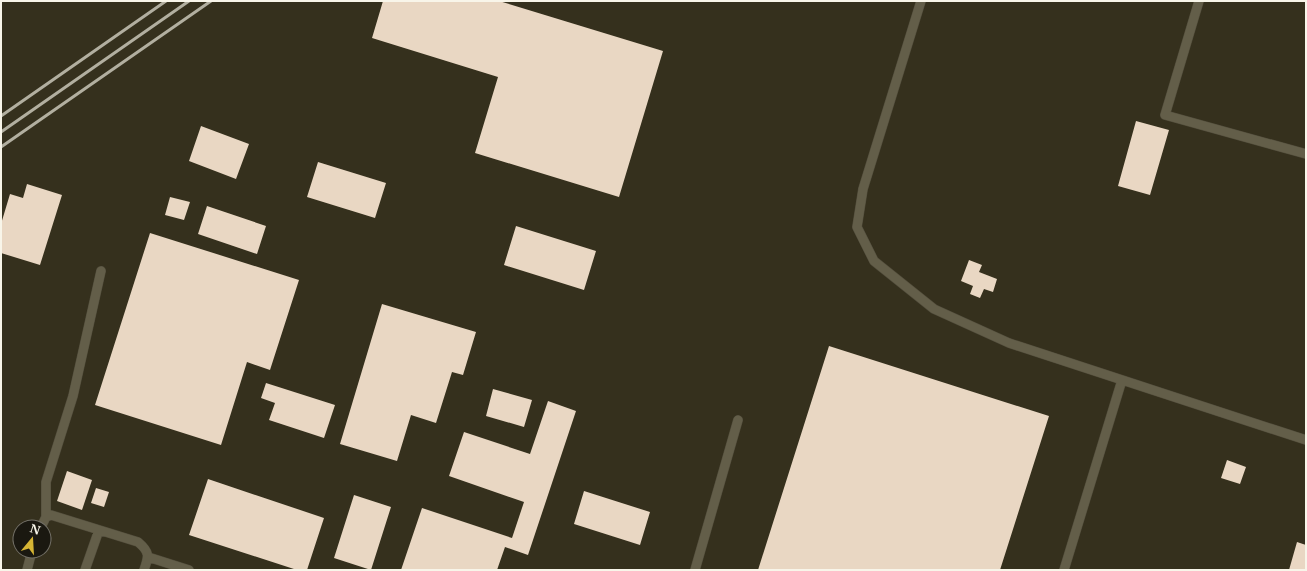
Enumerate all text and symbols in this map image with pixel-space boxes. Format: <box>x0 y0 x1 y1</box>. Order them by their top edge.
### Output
north arrow <box>12 519 52 559</box>
text: N <box>28 521 43 538</box>

